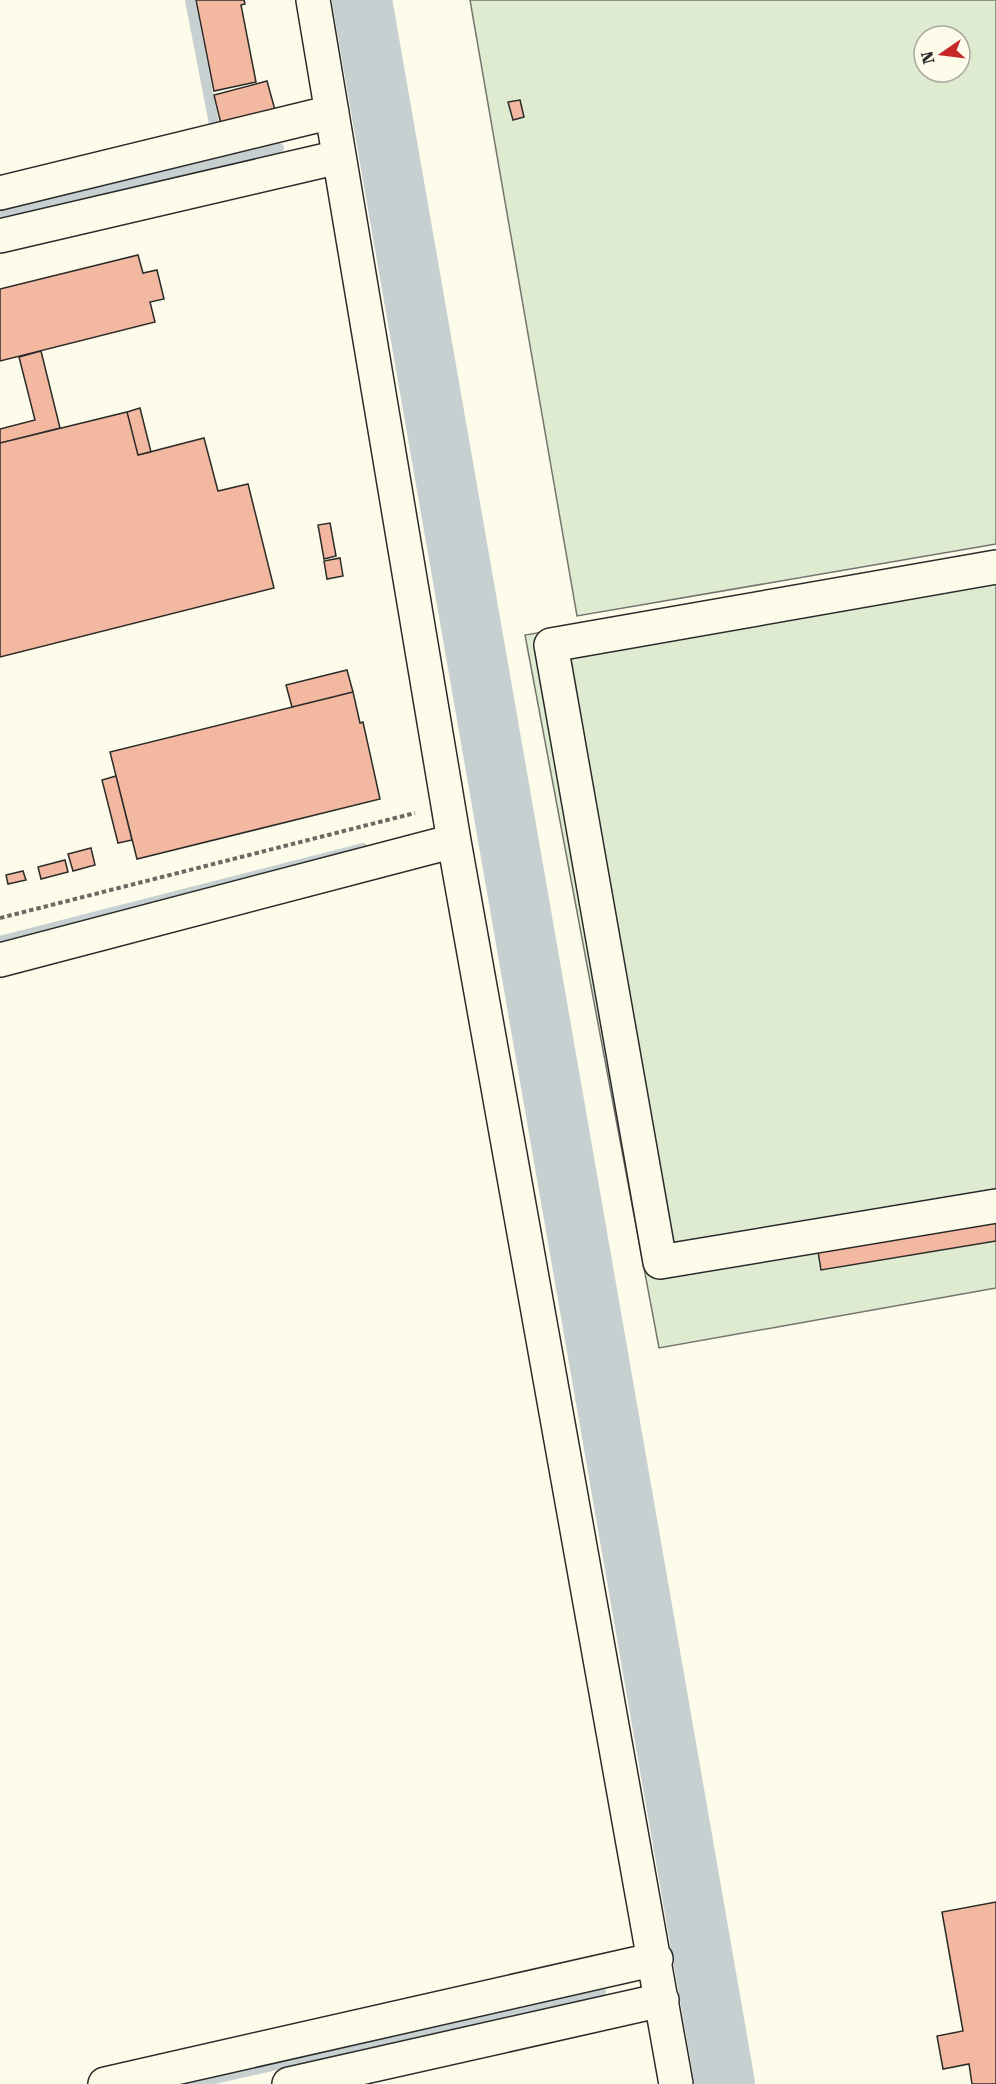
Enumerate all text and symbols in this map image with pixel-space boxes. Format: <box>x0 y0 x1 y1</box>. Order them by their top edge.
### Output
north arrow <box>912 24 972 84</box>
text: N <box>917 49 939 66</box>

